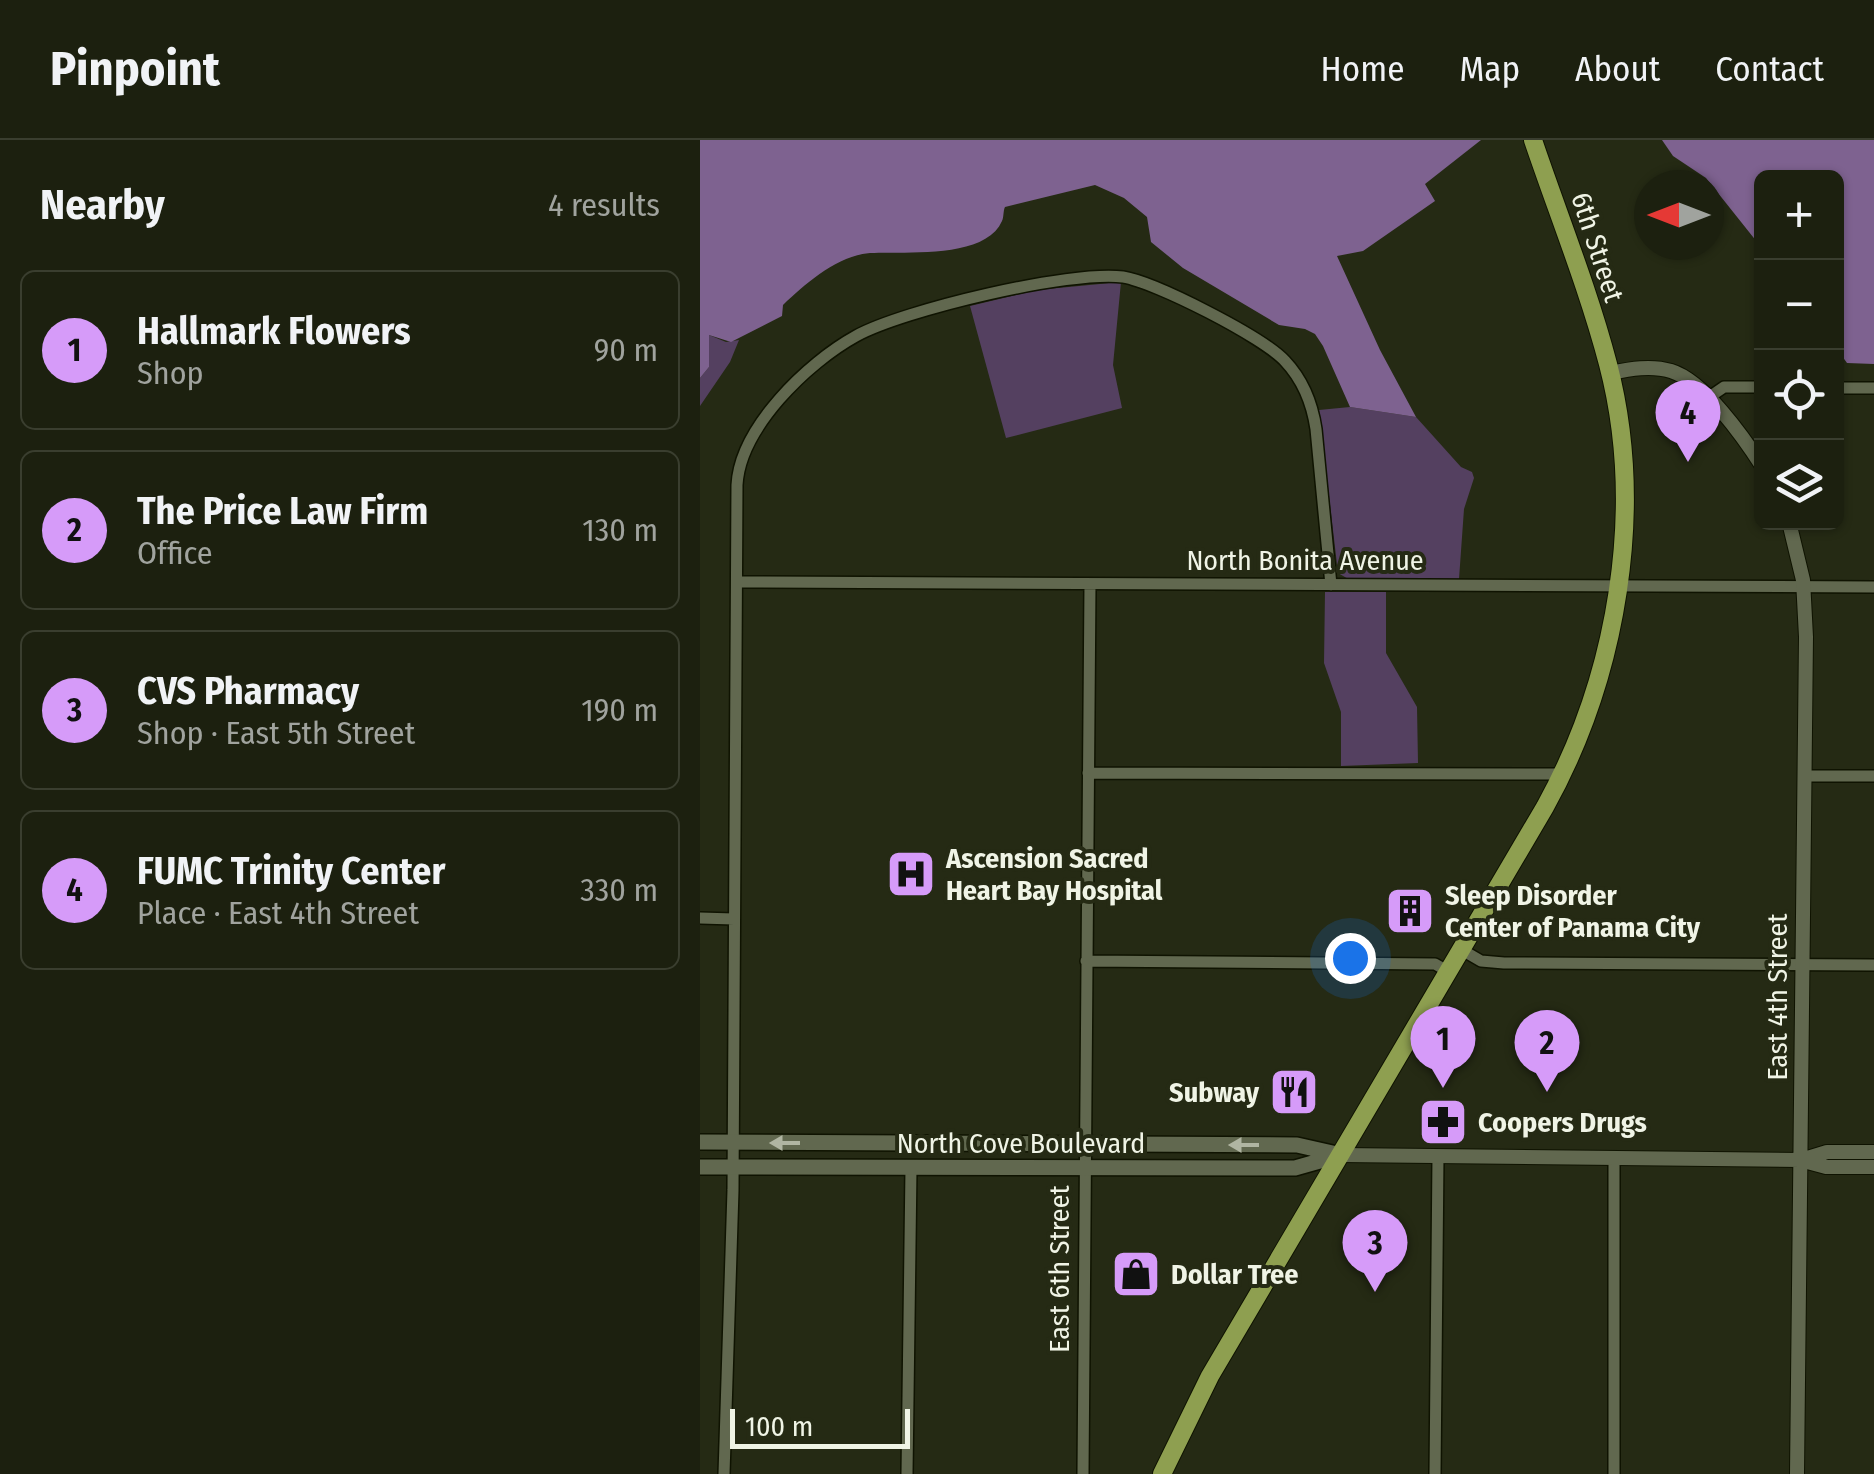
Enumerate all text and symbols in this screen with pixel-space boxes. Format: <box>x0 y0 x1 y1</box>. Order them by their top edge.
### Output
text: Pinpoint <box>50 40 220 98</box>
text: Home <box>1321 48 1404 90</box>
text: Map <box>1459 48 1520 90</box>
text: About <box>1575 48 1660 90</box>
text: Contact <box>1715 48 1824 90</box>
north arrow <box>1634 170 1724 260</box>
map controls <box>1754 170 1844 530</box>
button: + <box>1754 170 1844 260</box>
text: Nearby <box>40 180 165 230</box>
text: 4 results <box>548 186 660 224</box>
street label: 6th Street <box>1564 188 1631 307</box>
button: − <box>1754 260 1844 350</box>
text: Hallmark Flowers <box>137 308 411 354</box>
text: 1 <box>68 331 81 369</box>
text: 90 m <box>594 331 658 369</box>
button: locate <box>1754 350 1844 440</box>
text: Shop <box>137 354 204 392</box>
pin: 4 <box>1656 380 1720 462</box>
button: layers <box>1754 440 1844 530</box>
text: The Price Law Firm <box>137 488 428 534</box>
text: 2 <box>67 511 82 549</box>
text: 130 m <box>582 511 658 549</box>
text: Office <box>137 534 213 572</box>
street label: North Bonita Avenue <box>1186 544 1424 577</box>
text: CVS Pharmacy <box>137 668 359 714</box>
text: 3 <box>67 691 82 729</box>
text: 190 m <box>581 691 658 729</box>
text: Shop · East 5th Street <box>137 714 415 752</box>
place label: Ascension Sacred Heart Bay Hospital <box>945 842 1163 907</box>
text: FUMC Trinity Center <box>137 848 445 894</box>
hospital icon: Ascension Sacred Heart Bay Hospital <box>885 848 937 900</box>
text: 4 <box>66 871 83 909</box>
text: 330 m <box>580 871 658 909</box>
place label: Sleep Disorder Center of Panama City <box>1445 879 1701 944</box>
building icon: Sleep Disorder Center of Panama City <box>1384 885 1436 937</box>
text: Place · East 4th Street <box>137 894 419 932</box>
street label: East 4th Street <box>1761 913 1794 1080</box>
your location <box>1325 933 1376 984</box>
pin: 1 <box>1410 1006 1476 1088</box>
pin: 2 <box>1514 1010 1580 1092</box>
restaurant icon: Subway <box>1268 1066 1320 1118</box>
place label: Subway <box>1169 1076 1260 1109</box>
pharmacy icon: Coopers Drugs <box>1417 1096 1469 1148</box>
place label: Coopers Drugs <box>1478 1106 1647 1139</box>
street label: North Cove Boulevard <box>897 1127 1145 1160</box>
one-way arrow <box>769 1135 801 1151</box>
one-way arrow <box>1228 1137 1260 1153</box>
street label: East 6th Street <box>1043 1185 1076 1353</box>
pin: 3 <box>1342 1210 1408 1292</box>
shop icon: Dollar Tree <box>1110 1248 1162 1300</box>
place label: Dollar Tree <box>1171 1258 1299 1291</box>
scale bar <box>730 1404 910 1448</box>
text: 100 m <box>745 1410 813 1443</box>

